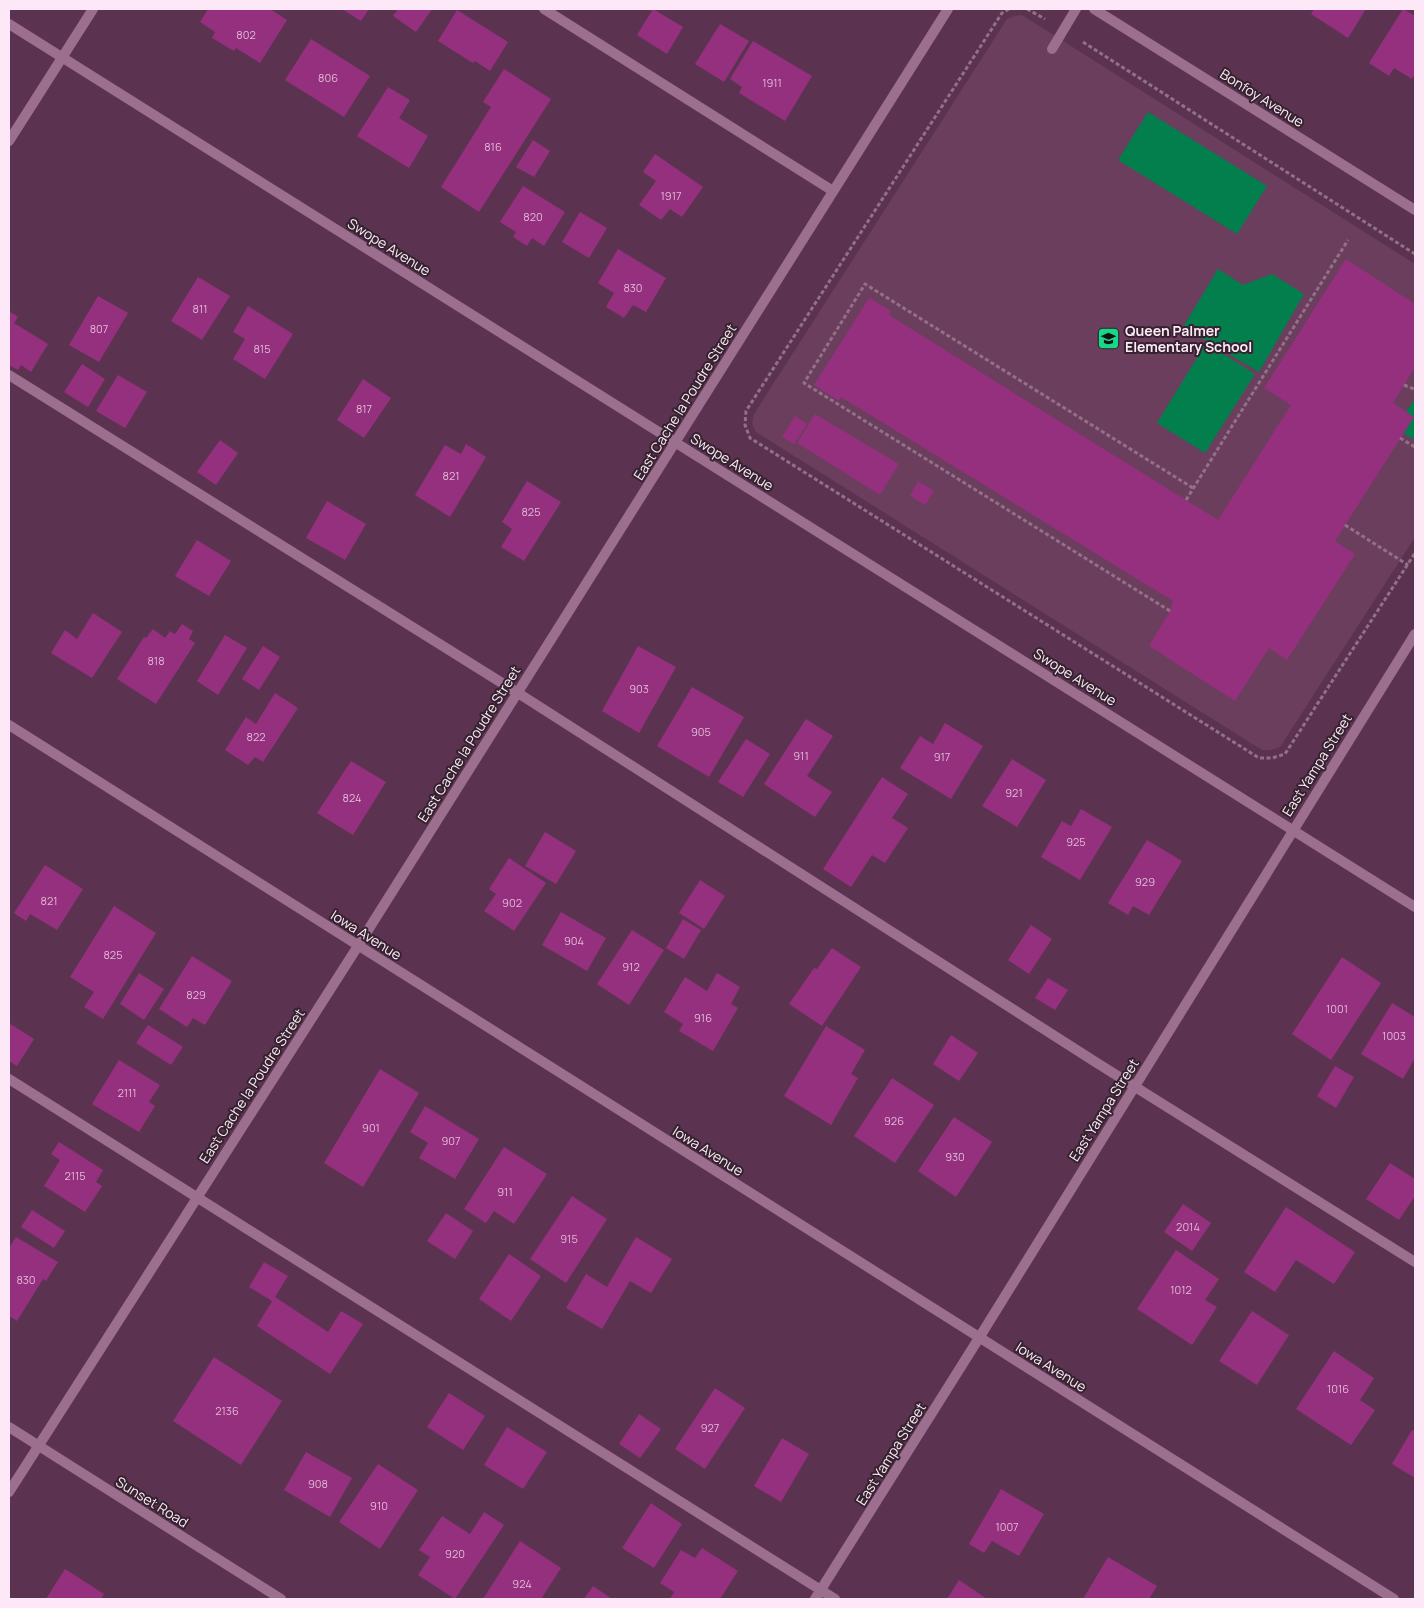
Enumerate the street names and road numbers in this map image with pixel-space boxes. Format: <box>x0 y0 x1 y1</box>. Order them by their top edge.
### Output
street label: Bonfoy Avenue <box>1217 64 1308 131</box>
street label: Swope Avenue <box>344 213 434 280</box>
street label: East Cache la Poudre Street <box>629 320 741 483</box>
street label: Swope Avenue <box>687 428 777 495</box>
street label: Swope Avenue <box>1030 643 1120 710</box>
street label: East Cache la Poudre Street <box>413 662 525 825</box>
street label: East Yampa Street <box>1277 709 1356 820</box>
street label: Iowa Avenue <box>327 905 405 964</box>
street label: East Cache la Poudre Street <box>194 1005 309 1167</box>
street label: East Yampa Street <box>1064 1054 1143 1165</box>
street label: Iowa Avenue <box>669 1121 747 1180</box>
street label: Iowa Avenue <box>1012 1337 1090 1396</box>
street label: East Yampa Street <box>851 1398 930 1509</box>
street label: Sunset Road <box>112 1472 192 1531</box>

